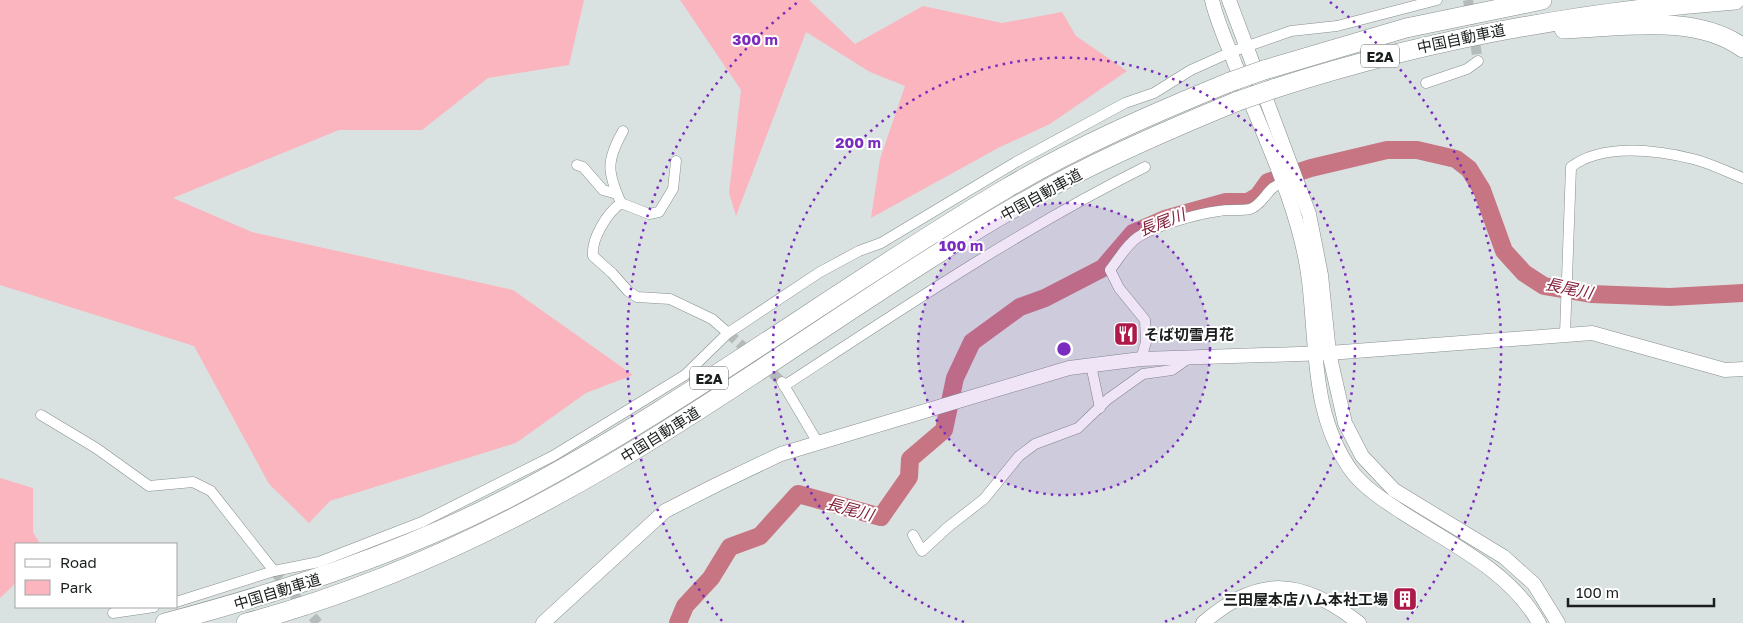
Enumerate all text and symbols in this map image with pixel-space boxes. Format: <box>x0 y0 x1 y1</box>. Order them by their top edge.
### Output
street label: 中国自動車道 <box>1415 20 1507 56</box>
text: 300 m <box>732 30 778 48</box>
road number: E2A <box>1361 44 1399 68</box>
text: 200 m <box>835 133 881 151</box>
street label: 中国自動車道 <box>997 164 1085 224</box>
water label: 長尾川 <box>1136 203 1190 240</box>
text: 100 m <box>939 236 983 254</box>
water label: 長尾川 <box>1543 273 1597 303</box>
restaurant icon: そば切雪月花 <box>1113 321 1139 347</box>
place label: そば切雪月花 <box>1144 325 1234 343</box>
centre of rings <box>1055 340 1073 358</box>
road number: E2A <box>690 366 728 389</box>
street label: 中国自動車道 <box>617 403 703 465</box>
water label: 長尾川 <box>824 493 878 525</box>
legend <box>15 543 178 608</box>
text: Road <box>60 553 97 571</box>
street label: 中国自動車道 <box>231 569 323 613</box>
scale bar <box>1568 576 1714 608</box>
text: Park <box>60 578 93 596</box>
text: 100 m <box>1576 583 1619 601</box>
building icon: 三田屋本店ハム本社工場 <box>1392 586 1418 612</box>
place label: 三田屋本店ハム本社工場 <box>1223 590 1388 608</box>

